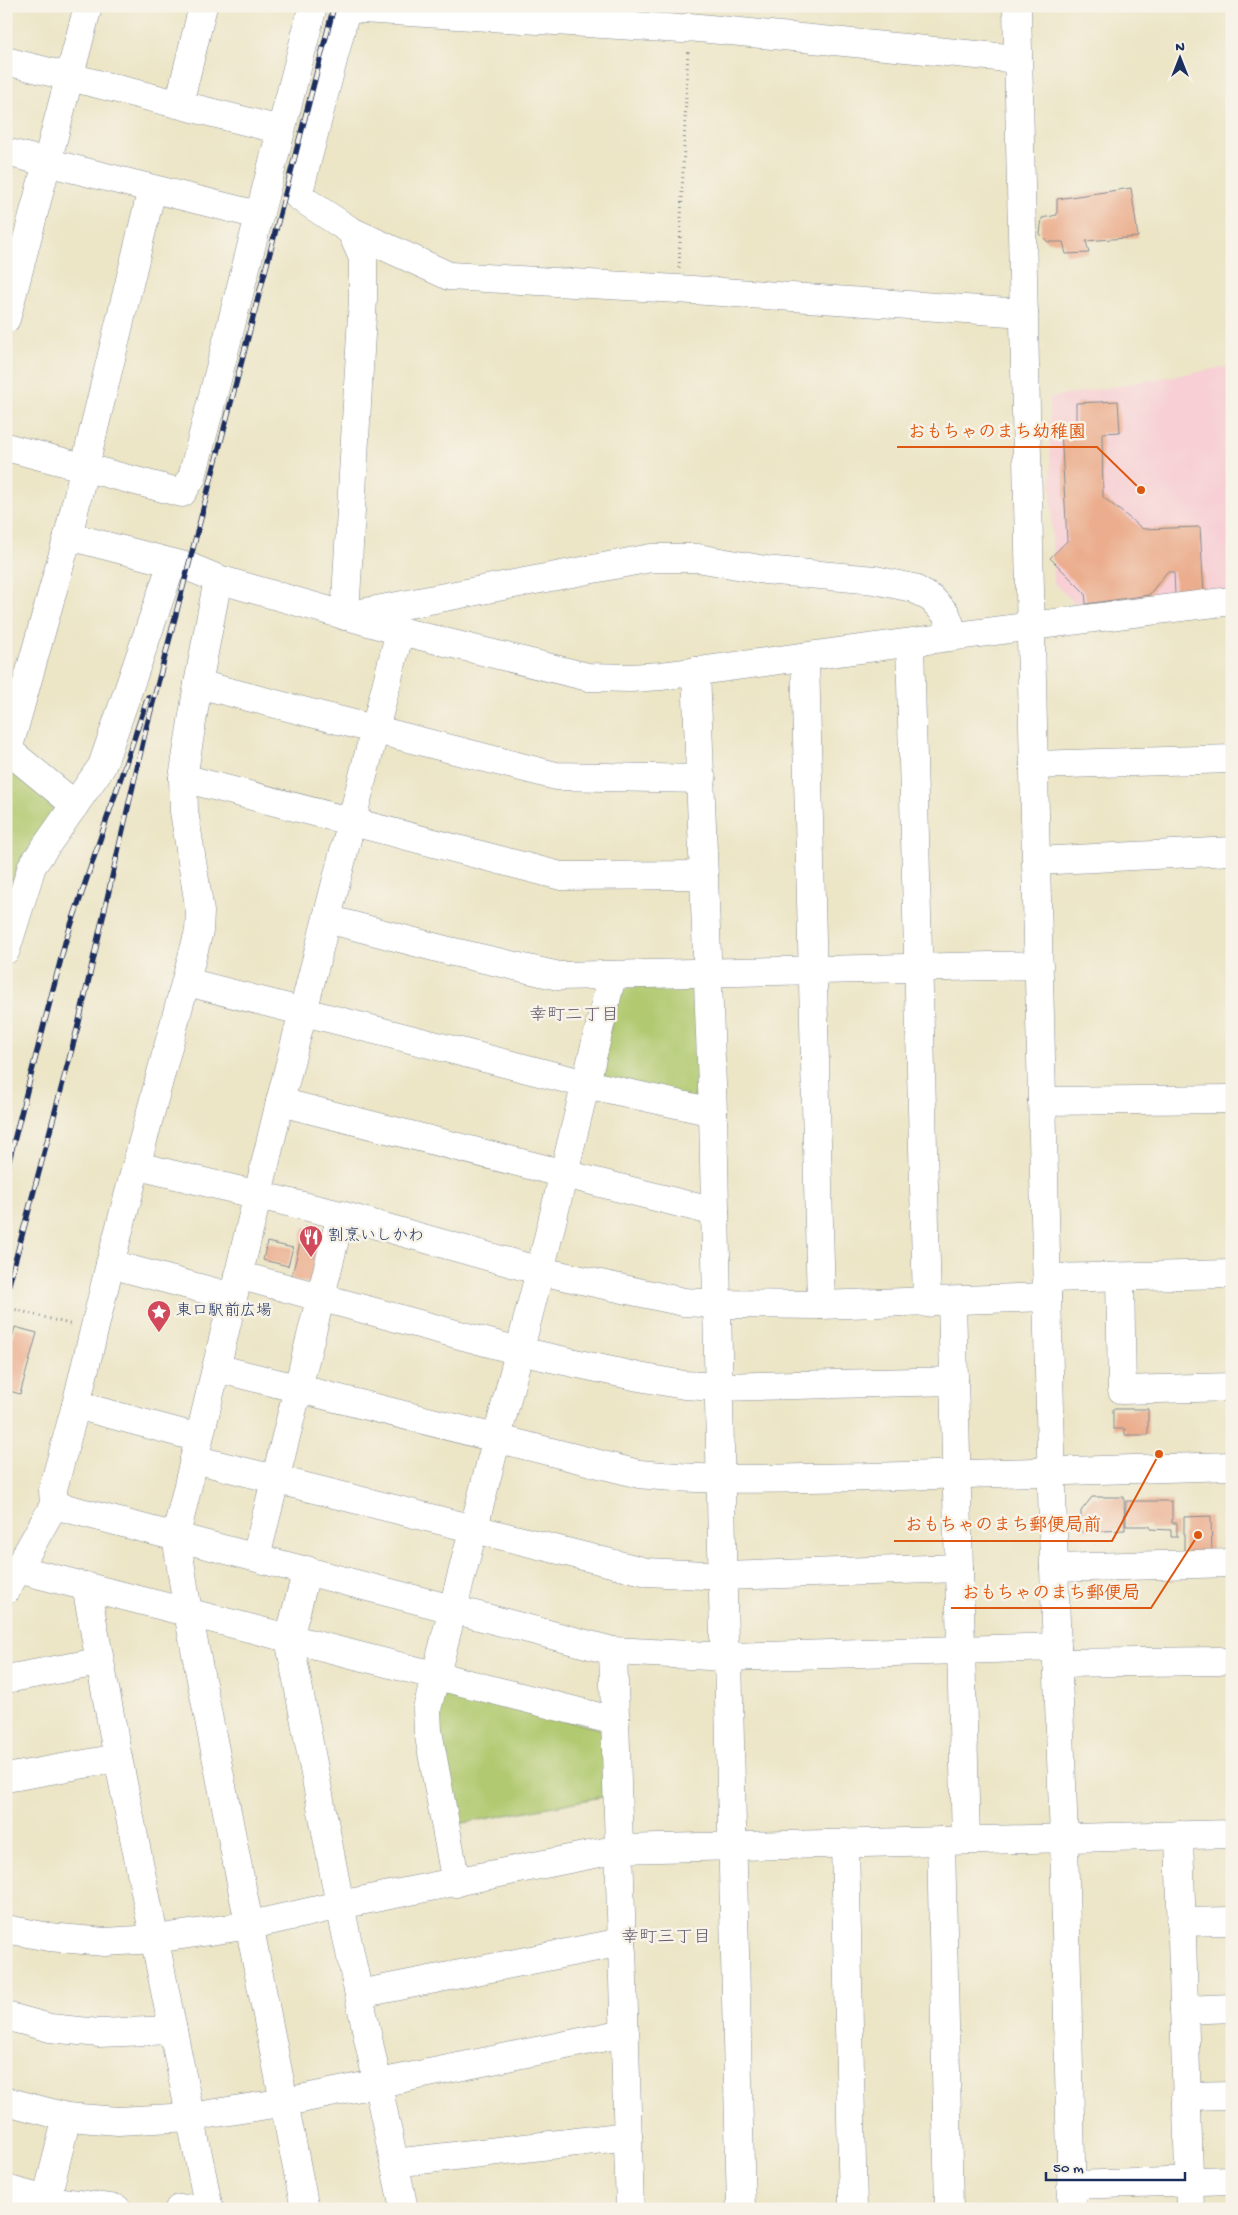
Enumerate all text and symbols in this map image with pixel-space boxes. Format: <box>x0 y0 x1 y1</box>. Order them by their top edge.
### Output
north arrow <box>1156 32 1206 82</box>
text: N <box>1175 39 1185 56</box>
callout: おもちゃのまち幼稚園 <box>897 414 1097 447</box>
text: おもちゃのまち幼稚園 <box>908 422 1086 444</box>
district label: 幸町二丁目 <box>529 1005 619 1027</box>
restaurant icon: 割烹いしかわ <box>298 1224 324 1258</box>
place label: 割烹いしかわ <box>328 1226 424 1247</box>
place icon: 東口駅前広場 <box>146 1299 172 1333</box>
place label: 東口駅前広場 <box>176 1301 272 1322</box>
callout: おもちゃのまち郵便局前 <box>894 1508 1112 1541</box>
text: おもちゃのまち郵便局前 <box>905 1515 1101 1537</box>
callout: おもちゃのまち郵便局 <box>951 1575 1151 1608</box>
text: おもちゃのまち郵便局 <box>962 1583 1140 1605</box>
district label: 幸町三丁目 <box>621 1927 711 1949</box>
scale bar <box>1046 2150 1184 2182</box>
text: 50 m <box>1053 2160 1084 2178</box>

